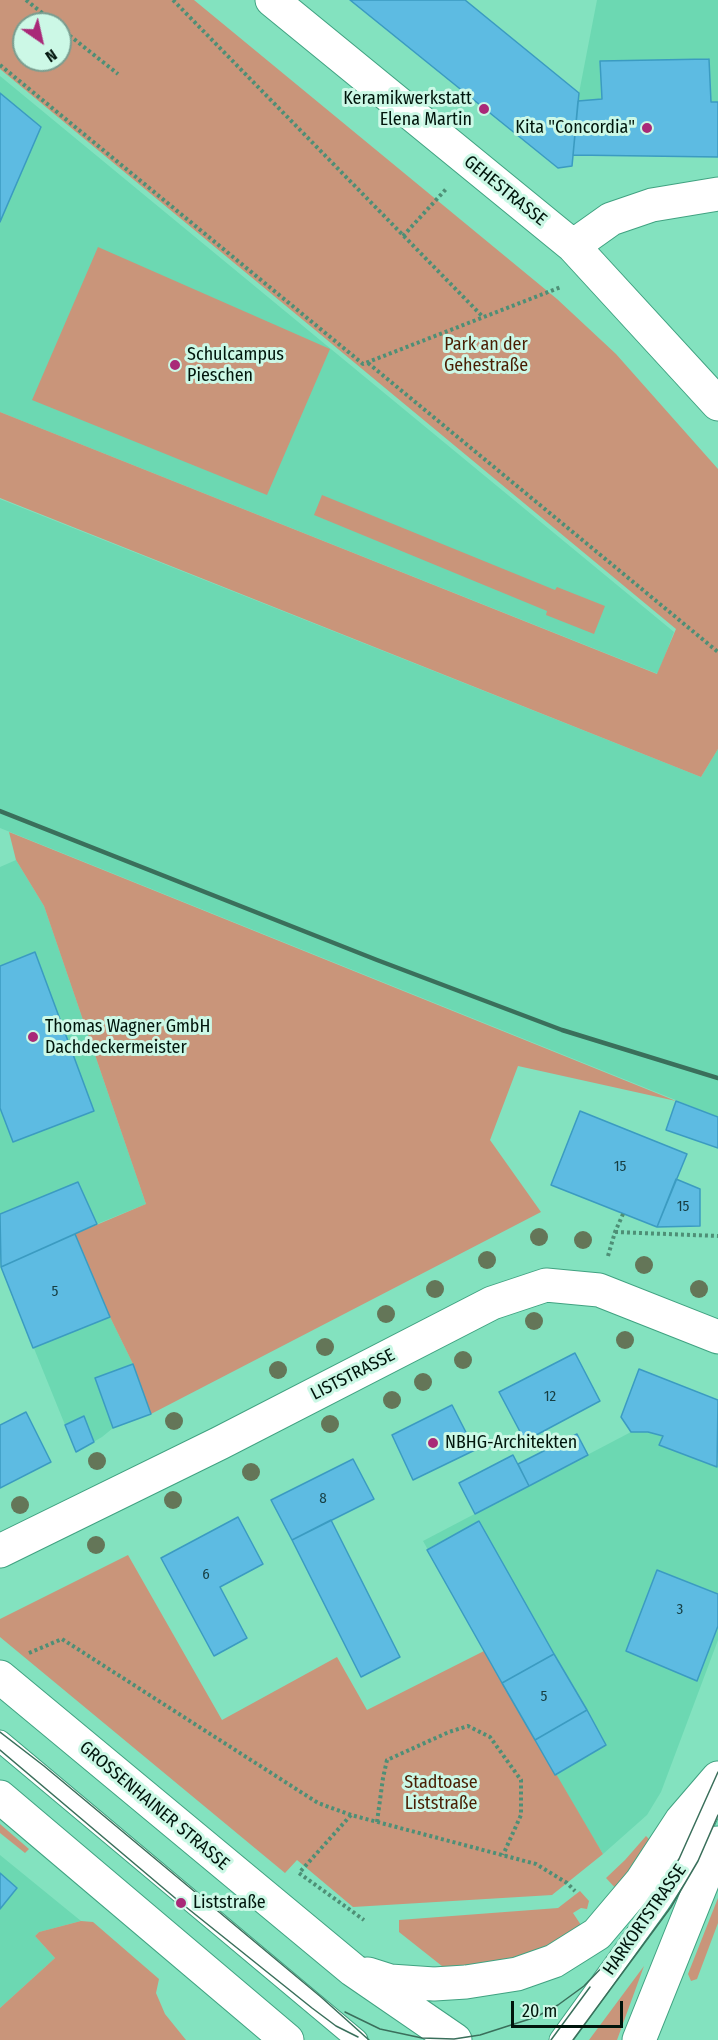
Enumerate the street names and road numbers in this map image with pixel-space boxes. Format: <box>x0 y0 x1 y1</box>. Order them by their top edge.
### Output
street label: GEHESTRASSE <box>459 151 551 231</box>
street label: LISTSTRASSE <box>307 1345 399 1405</box>
street label: GROSSENHAINER STRASSE <box>75 1737 233 1875</box>
street label: HARKORTSTRASSE <box>599 1860 691 1980</box>

